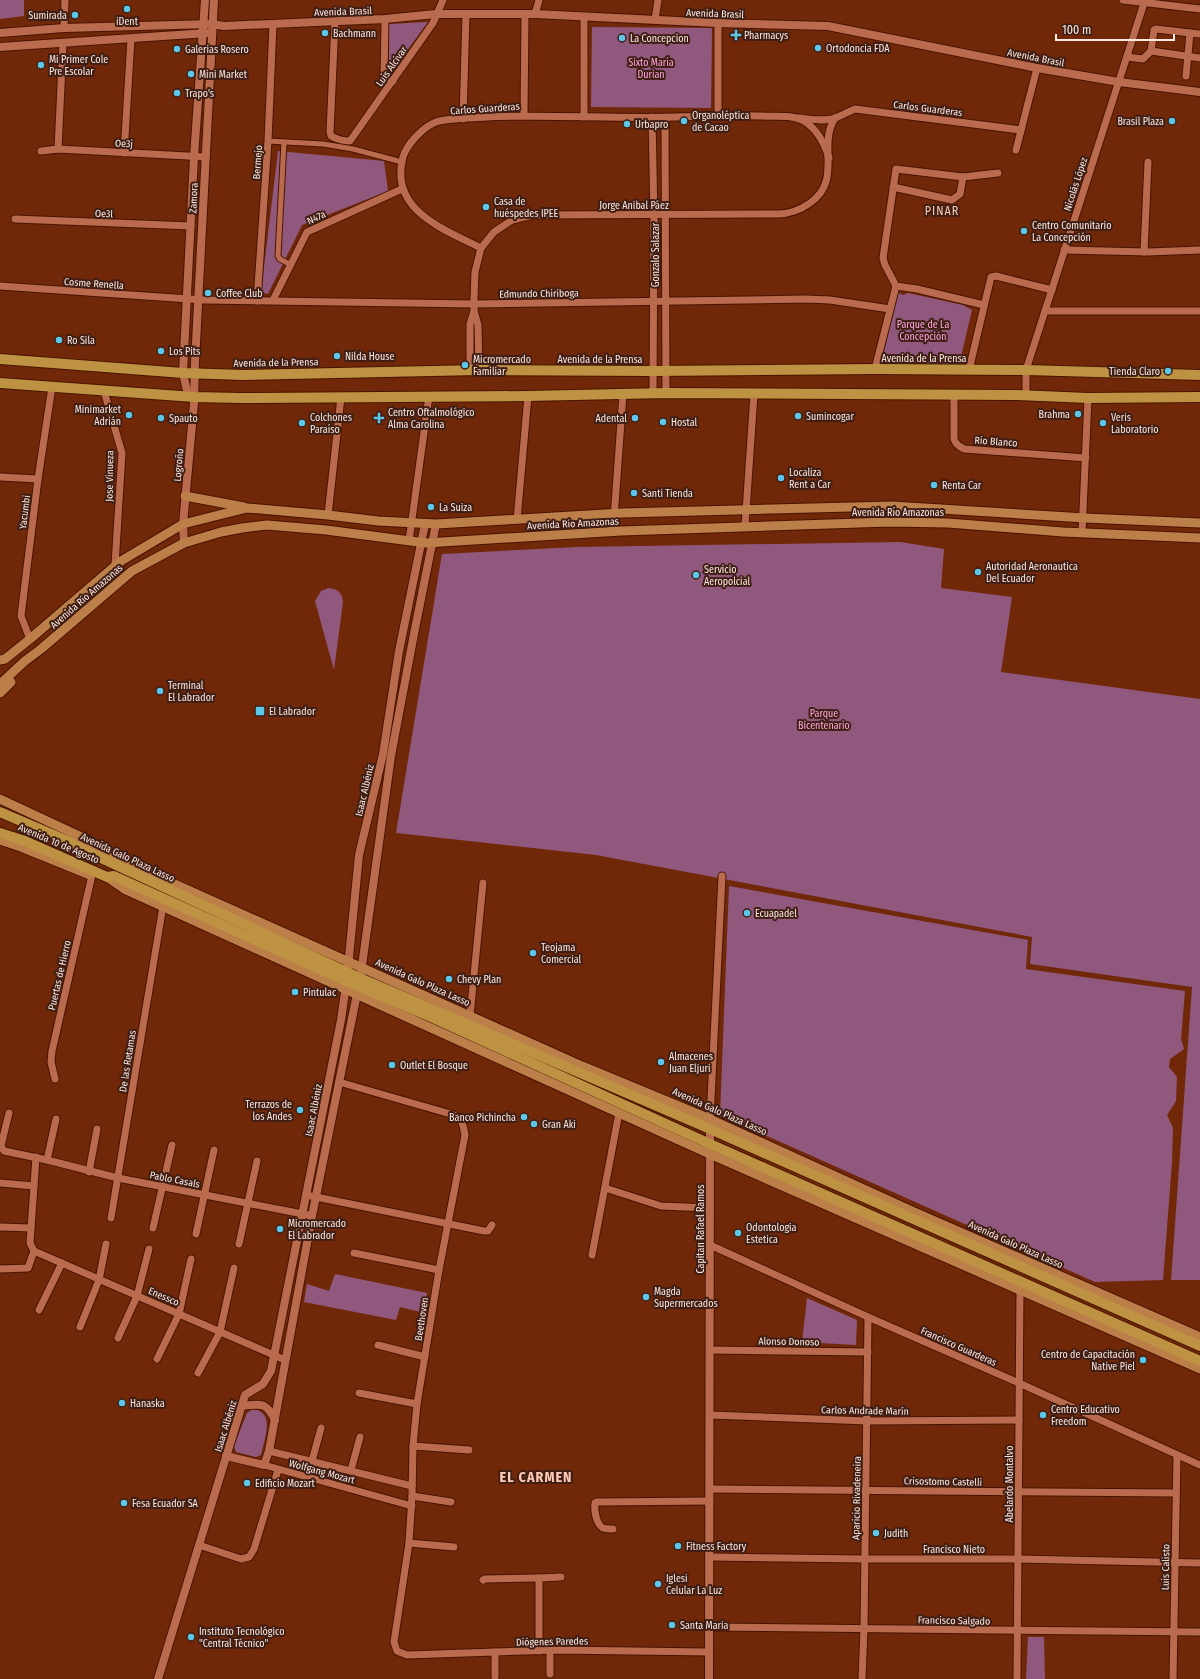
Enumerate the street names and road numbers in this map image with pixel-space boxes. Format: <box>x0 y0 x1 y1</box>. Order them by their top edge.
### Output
street label: Avenida Brasil <box>314 5 373 19</box>
street label: Avenida Brasil <box>686 7 744 21</box>
street label: Luis Alcívar <box>373 43 410 89</box>
street label: Avenida Brasil <box>1006 47 1066 69</box>
street label: Carlos Guarderas <box>893 99 963 119</box>
street label: Carlos Guarderas <box>450 101 520 117</box>
street label: Oe3j <box>115 138 133 150</box>
street label: Bermejo <box>251 145 265 180</box>
street label: Nicolás López <box>1062 156 1090 213</box>
street label: Zamora <box>187 182 201 214</box>
street label: Jorge Anibal Páez <box>599 200 669 212</box>
street label: Oe3l <box>95 208 114 220</box>
street label: N47a <box>305 208 328 227</box>
street label: Gonzalo Salazar <box>650 222 662 287</box>
street label: Cosme Renella <box>64 276 124 292</box>
street label: Edmundo Chiriboga <box>499 287 579 301</box>
street label: Avenida de la Prensa <box>881 353 967 365</box>
street label: Avenida de la Prensa <box>557 354 643 366</box>
street label: Avenida de la Prensa <box>233 356 319 370</box>
street label: Rio Blanco <box>974 435 1018 449</box>
street label: Logroño <box>172 448 186 482</box>
street label: Jose Vinueza <box>104 450 116 502</box>
street label: Yacumbi <box>17 494 33 530</box>
street label: Avenida Río Amazonas <box>852 506 944 519</box>
street label: Avenida Río Amazonas <box>527 515 619 532</box>
street label: Avenida Río Amazonas <box>47 561 125 631</box>
street label: Isaac Albéniz <box>353 763 377 817</box>
street label: Avenida 10 de Agosto <box>16 821 101 866</box>
street label: Avenida Galo Plaza Lasso <box>79 831 176 885</box>
street label: Puertas de Hierro <box>46 939 74 1011</box>
street label: Avenida Galo Plaza Lasso <box>373 957 472 1009</box>
street label: De las Retamas <box>117 1029 139 1093</box>
street label: Isaac Albéniz <box>303 1083 325 1137</box>
street label: Avenida Galo Plaza Lasso <box>670 1086 769 1138</box>
street label: Pablo Casals <box>149 1169 201 1191</box>
street label: Capitan Rafael Ramos <box>695 1185 707 1273</box>
street label: Avenida Galo Plaza Lasso <box>966 1219 1065 1271</box>
street label: Enessco <box>146 1285 181 1309</box>
street label: Beethoven <box>413 1297 431 1342</box>
street label: Francisco Guarderas <box>919 1325 998 1369</box>
street label: Alonso Donoso <box>758 1335 820 1349</box>
street label: Isaac Albéniz <box>212 1399 239 1453</box>
street label: Carlos Andrade Marín <box>821 1403 909 1418</box>
street label: Abelardo Montalvo <box>1004 1445 1016 1523</box>
street label: Aparicio Rivadeneira <box>850 1456 864 1540</box>
street label: Wolfgang Mozart <box>287 1457 357 1487</box>
street label: Crisostomo Castelli <box>904 1475 982 1489</box>
street label: Francisco Nieto <box>923 1544 985 1556</box>
street label: Luis Calisto <box>1160 1544 1172 1590</box>
street label: Francisco Salgado <box>918 1614 990 1628</box>
street label: Diógenes Paredes <box>516 1635 588 1649</box>

